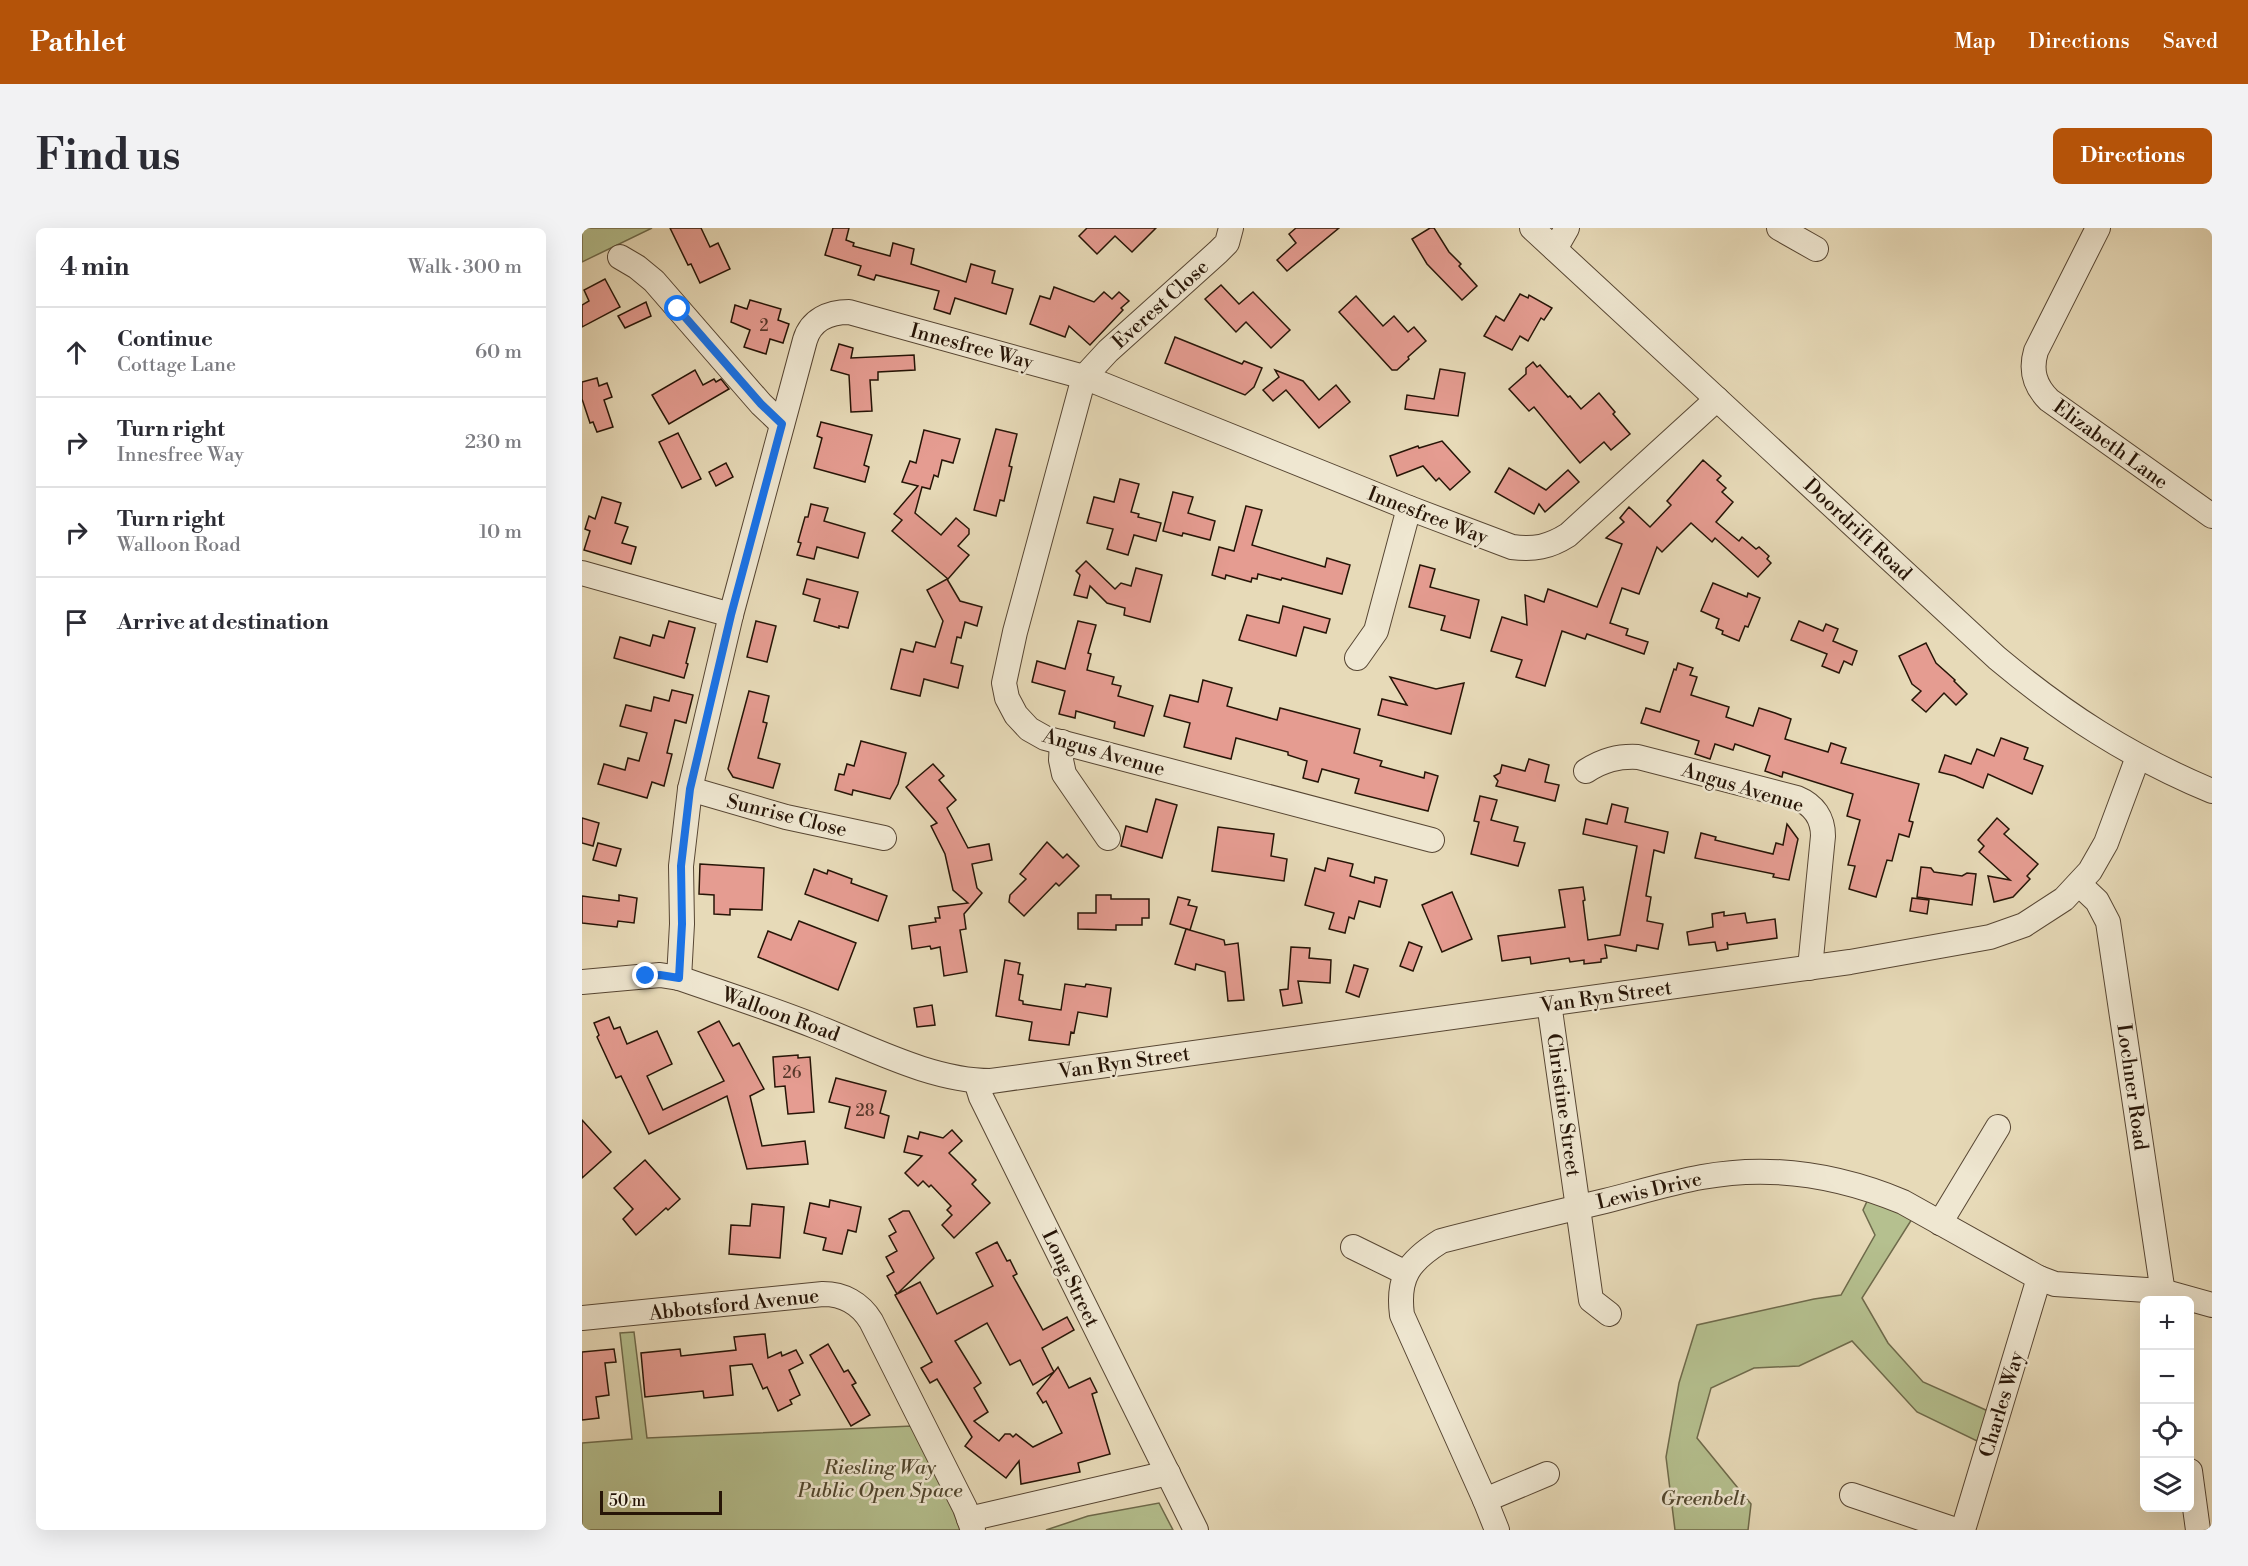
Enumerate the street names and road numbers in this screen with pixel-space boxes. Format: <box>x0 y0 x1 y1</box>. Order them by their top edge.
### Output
street label: Everest Close <box>1108 255 1214 355</box>
street label: Innesfree Way <box>907 319 1036 376</box>
street label: Elizabeth Lane <box>2048 395 2173 495</box>
street label: Doordrift Road <box>1798 474 1917 587</box>
street label: Innesfree Way <box>1364 482 1491 551</box>
street label: Angus Avenue <box>1039 724 1168 783</box>
street label: Angus Avenue <box>1678 758 1807 819</box>
street label: Sunrise Close <box>724 789 849 843</box>
street label: Van Ryn Street <box>1538 976 1674 1019</box>
street label: Walloon Road <box>717 982 843 1049</box>
street label: Lochner Road <box>2110 1022 2153 1153</box>
street label: Christine Street <box>1540 1032 1585 1178</box>
street label: Van Ryn Street <box>1056 1042 1192 1085</box>
street label: Lewis Drive <box>1594 1167 1705 1216</box>
street label: Long Street <box>1035 1226 1104 1331</box>
street label: Abbotsford Avenue <box>647 1284 821 1327</box>
street label: Charles Way <box>1974 1348 2030 1460</box>

